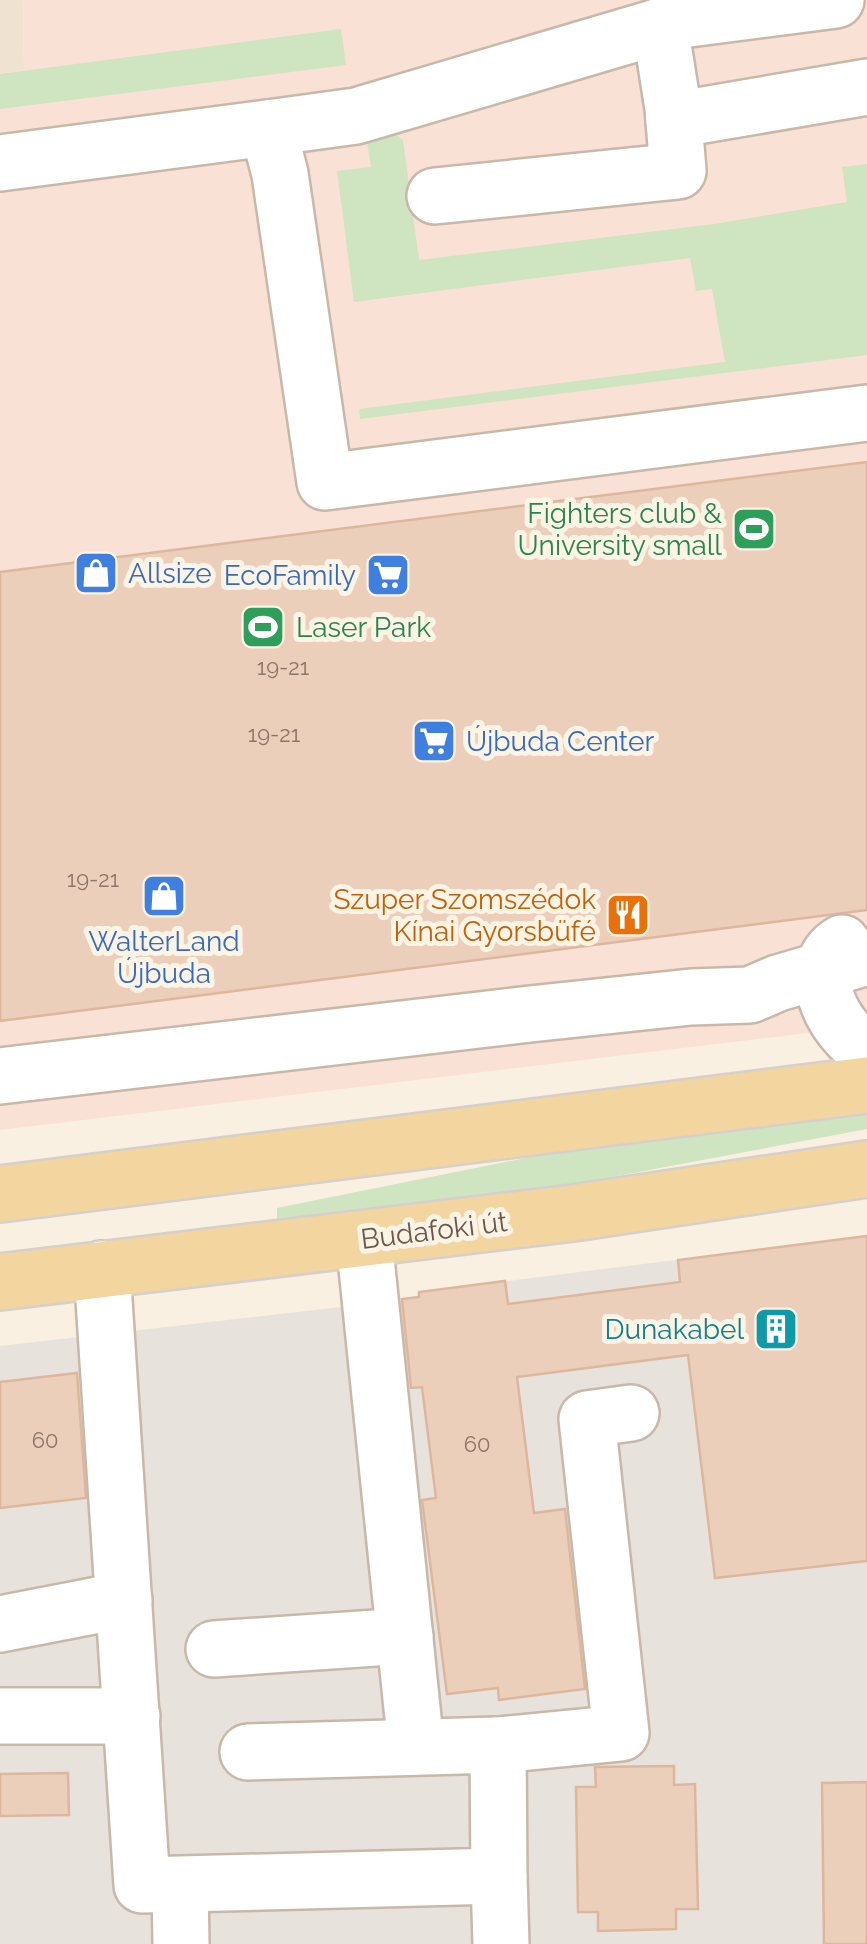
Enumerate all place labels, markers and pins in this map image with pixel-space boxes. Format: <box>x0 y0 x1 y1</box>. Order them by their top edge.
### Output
place label: Fighters club & University small <box>518 497 722 562</box>
sports icon: Fighters club & University small <box>731 506 777 552</box>
shop icon: Allsize <box>73 550 119 596</box>
supermarket icon: EcoFamily <box>365 552 411 598</box>
place label: Allsize <box>128 557 212 590</box>
place label: EcoFamily <box>224 559 356 592</box>
sports icon: Laser Park <box>240 604 286 650</box>
place label: Laser Park <box>296 611 431 644</box>
supermarket icon: Újbuda Center <box>411 718 457 764</box>
place label: Újbuda Center <box>466 725 654 758</box>
shop icon: WalterLand Újbuda <box>141 873 187 919</box>
place label: Szuper Szomszédok Kínai Gyorsbüfé <box>333 883 596 948</box>
restaurant icon: Szuper Szomszédok Kínai Gyorsbüfé <box>605 892 651 938</box>
place label: WalterLand Újbuda <box>88 925 240 990</box>
building icon: Dunakabel <box>753 1306 799 1352</box>
place label: Dunakabel <box>604 1313 744 1346</box>

